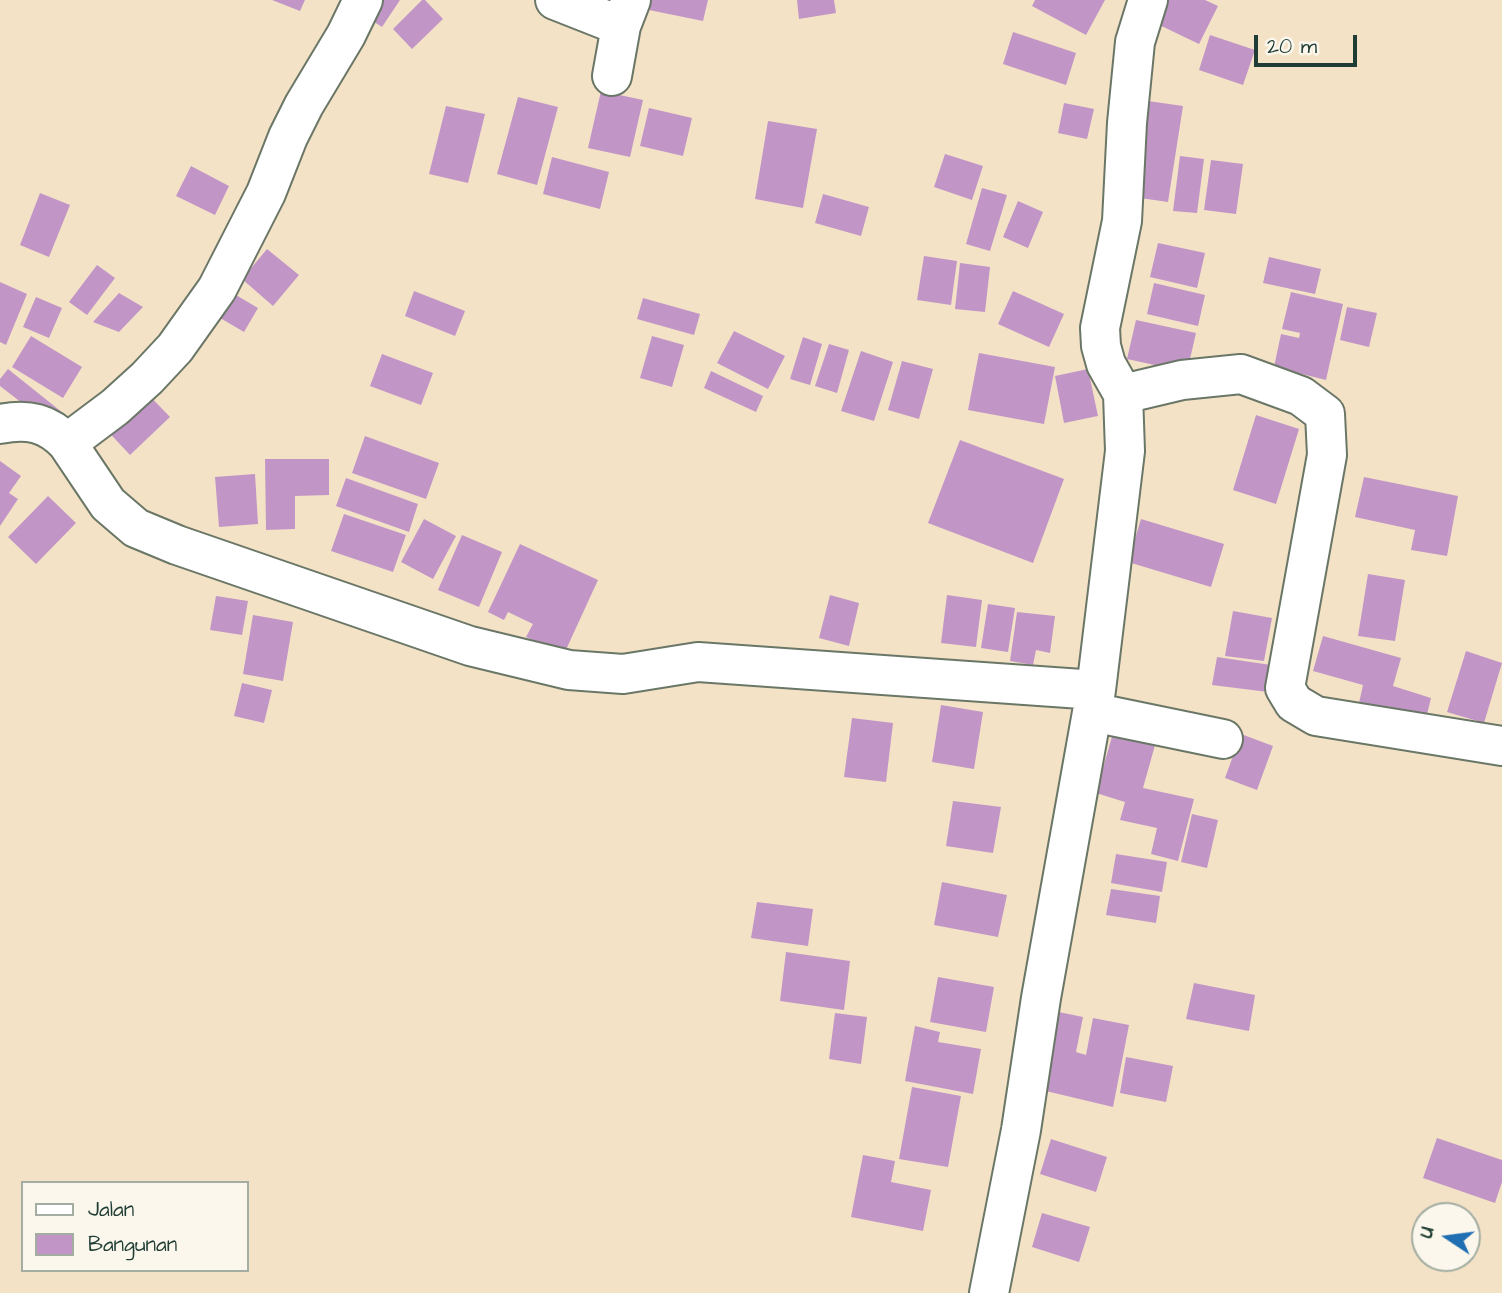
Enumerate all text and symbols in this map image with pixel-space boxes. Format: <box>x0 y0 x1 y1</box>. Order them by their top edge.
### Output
scale bar <box>1257 21 1360 65</box>
text: 20 m <box>1267 32 1317 61</box>
legend <box>21 1181 248 1272</box>
text: Jalan <box>88 1195 134 1224</box>
north arrow <box>1411 1202 1481 1272</box>
text: U <box>1413 1224 1441 1241</box>
text: Bangunan <box>88 1230 177 1259</box>

